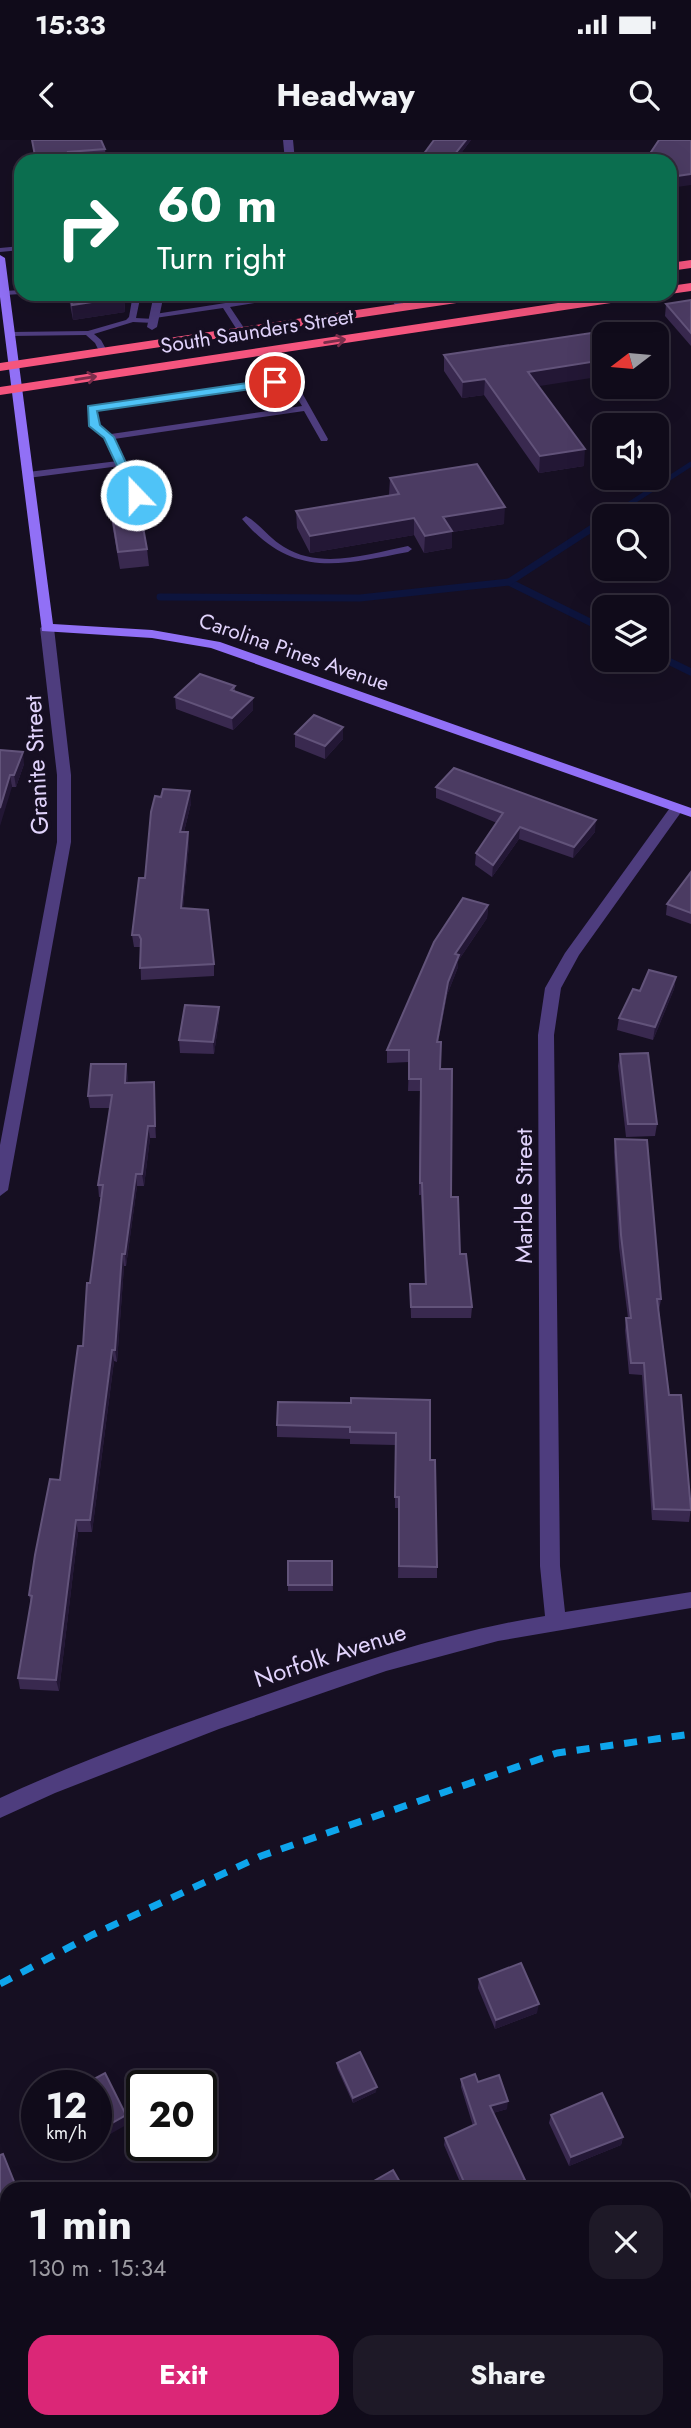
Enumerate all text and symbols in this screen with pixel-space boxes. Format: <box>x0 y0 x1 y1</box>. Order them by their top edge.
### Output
text: 15:33 <box>35 6 106 44</box>
text: Headway <box>276 72 415 118</box>
icon: back <box>28 76 66 114</box>
icon: search <box>625 76 663 114</box>
text: 60 m <box>157 170 277 240</box>
icon: right <box>42 182 133 273</box>
text: Turn right <box>157 235 286 281</box>
street label: South Saunders Street <box>158 301 356 361</box>
north arrow <box>592 322 668 399</box>
map controls <box>592 322 669 672</box>
one-way arrow <box>323 334 346 347</box>
pin <box>245 352 305 412</box>
icon: arrive <box>256 363 294 401</box>
one-way arrow <box>74 371 96 384</box>
button: sound <box>592 413 669 490</box>
position arrow <box>99 458 173 532</box>
button: search <box>592 504 669 581</box>
button: layers <box>592 595 669 672</box>
street label: Carolina Pines Avenue <box>195 605 393 699</box>
street label: Granite Street <box>15 694 57 836</box>
street label: Marble Street <box>506 1128 541 1264</box>
street label: Norfolk Avenue <box>249 1614 411 1696</box>
speed limit sign: 20 <box>126 2070 217 2161</box>
text: 12 <box>46 2081 87 2131</box>
text: km/h <box>46 2120 87 2146</box>
text: 1 min <box>28 2194 132 2255</box>
button: close <box>589 2205 663 2279</box>
text: 130 m · 15:34 <box>28 2251 166 2285</box>
button: Exit <box>28 2335 339 2415</box>
button: Share <box>353 2335 663 2415</box>

